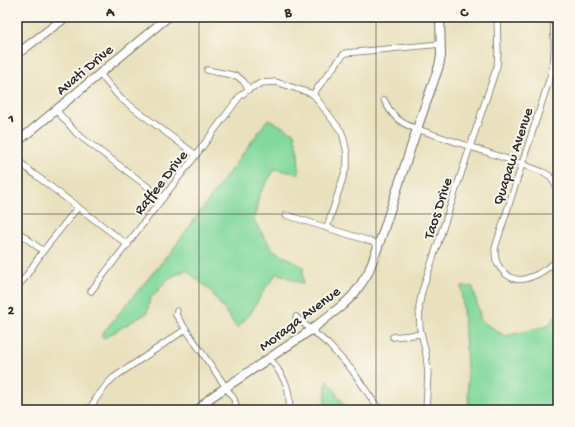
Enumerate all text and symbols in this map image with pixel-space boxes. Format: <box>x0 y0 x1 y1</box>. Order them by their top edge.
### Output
text: A <box>105 6 115 21</box>
text: B <box>284 6 293 21</box>
text: C <box>459 6 469 21</box>
street label: Avati Drive <box>53 41 118 100</box>
street label: Quapaw Avenue <box>490 105 538 208</box>
text: 1 <box>7 112 14 127</box>
street label: Raffee Drive <box>131 147 193 219</box>
street label: Taos Drive <box>420 175 457 243</box>
street label: Moraga Avenue <box>256 283 345 356</box>
text: 2 <box>8 304 15 319</box>

